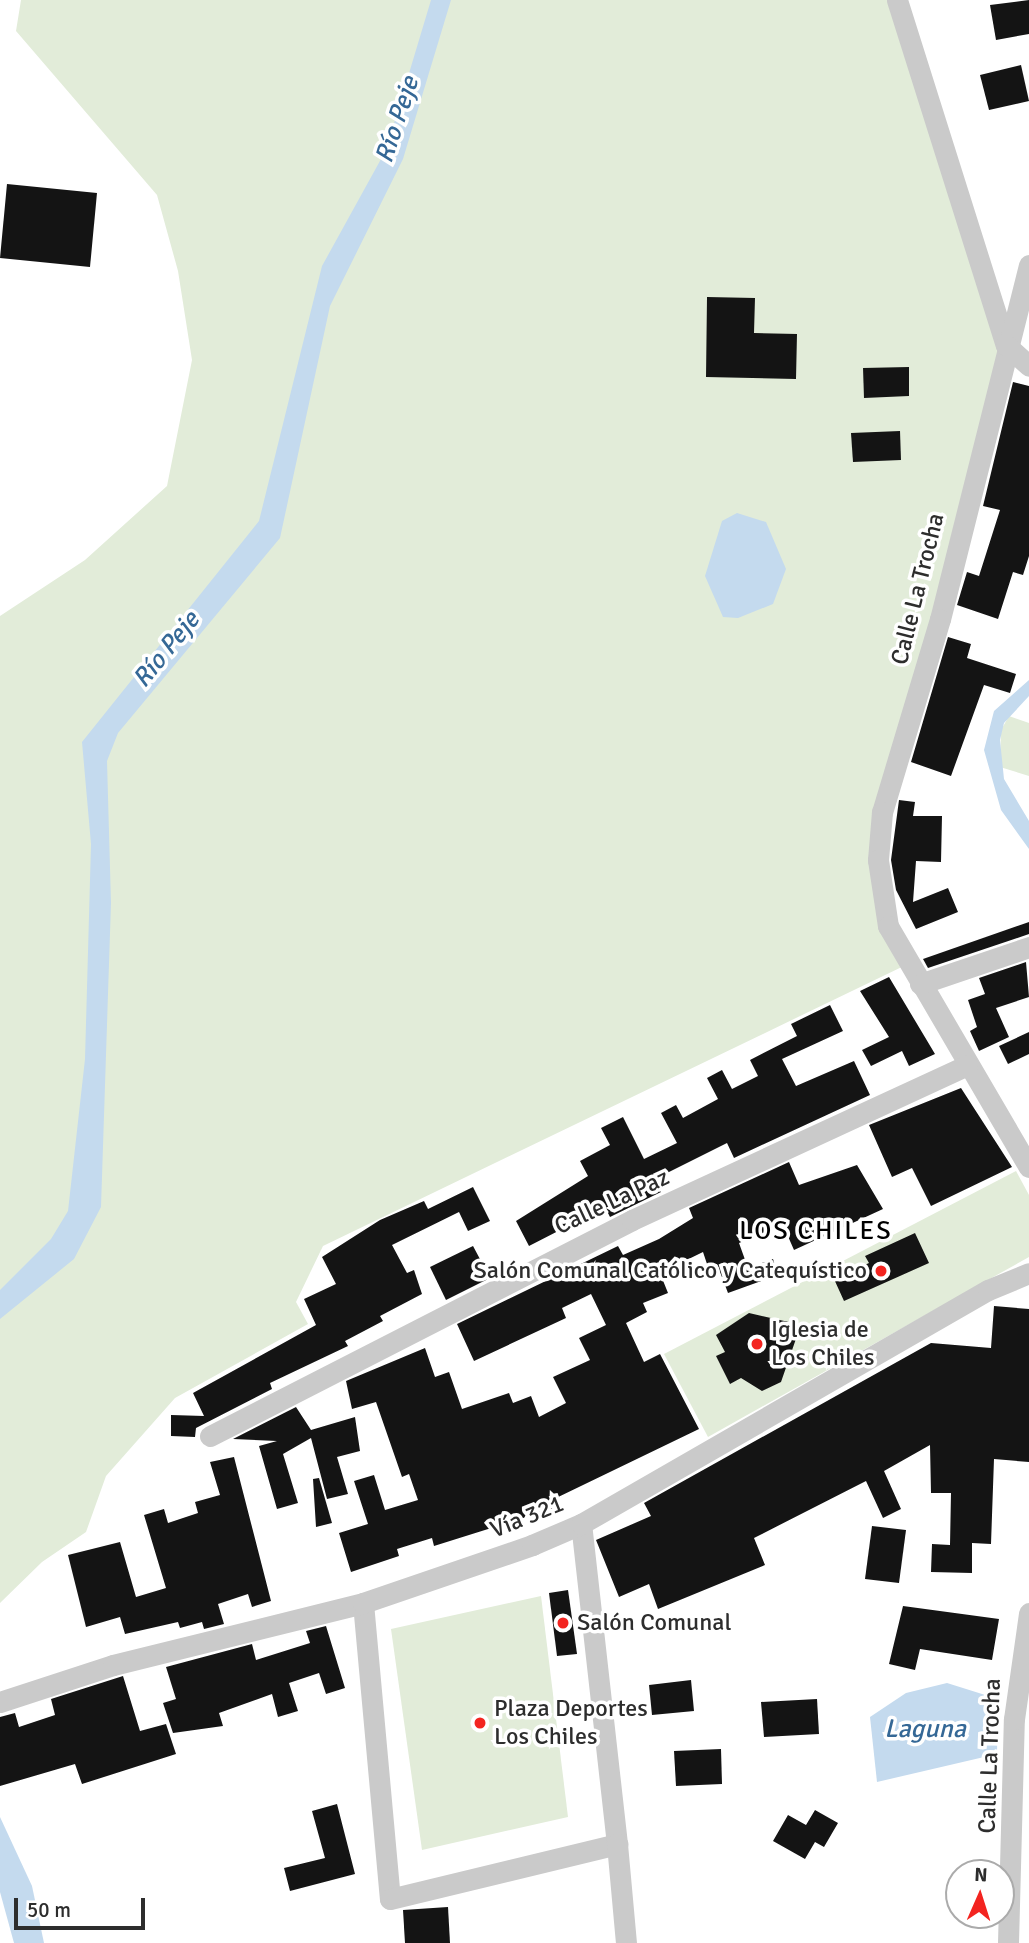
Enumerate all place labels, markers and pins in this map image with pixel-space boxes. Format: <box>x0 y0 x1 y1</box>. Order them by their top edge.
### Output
place label: Salón Comunal Católico y Catequístico <box>474 1257 867 1285</box>
marker: Salón Comunal Católico y Catequístico <box>873 1263 889 1279</box>
place label: Iglesia de Los Chiles <box>771 1316 875 1372</box>
marker: Iglesia de Los Chiles <box>749 1336 765 1352</box>
place label: Salón Comunal <box>577 1609 732 1637</box>
marker: Salón Comunal <box>555 1615 571 1631</box>
place label: Plaza Deportes Los Chiles <box>494 1695 648 1751</box>
marker: Plaza Deportes Los Chiles <box>472 1715 488 1731</box>

